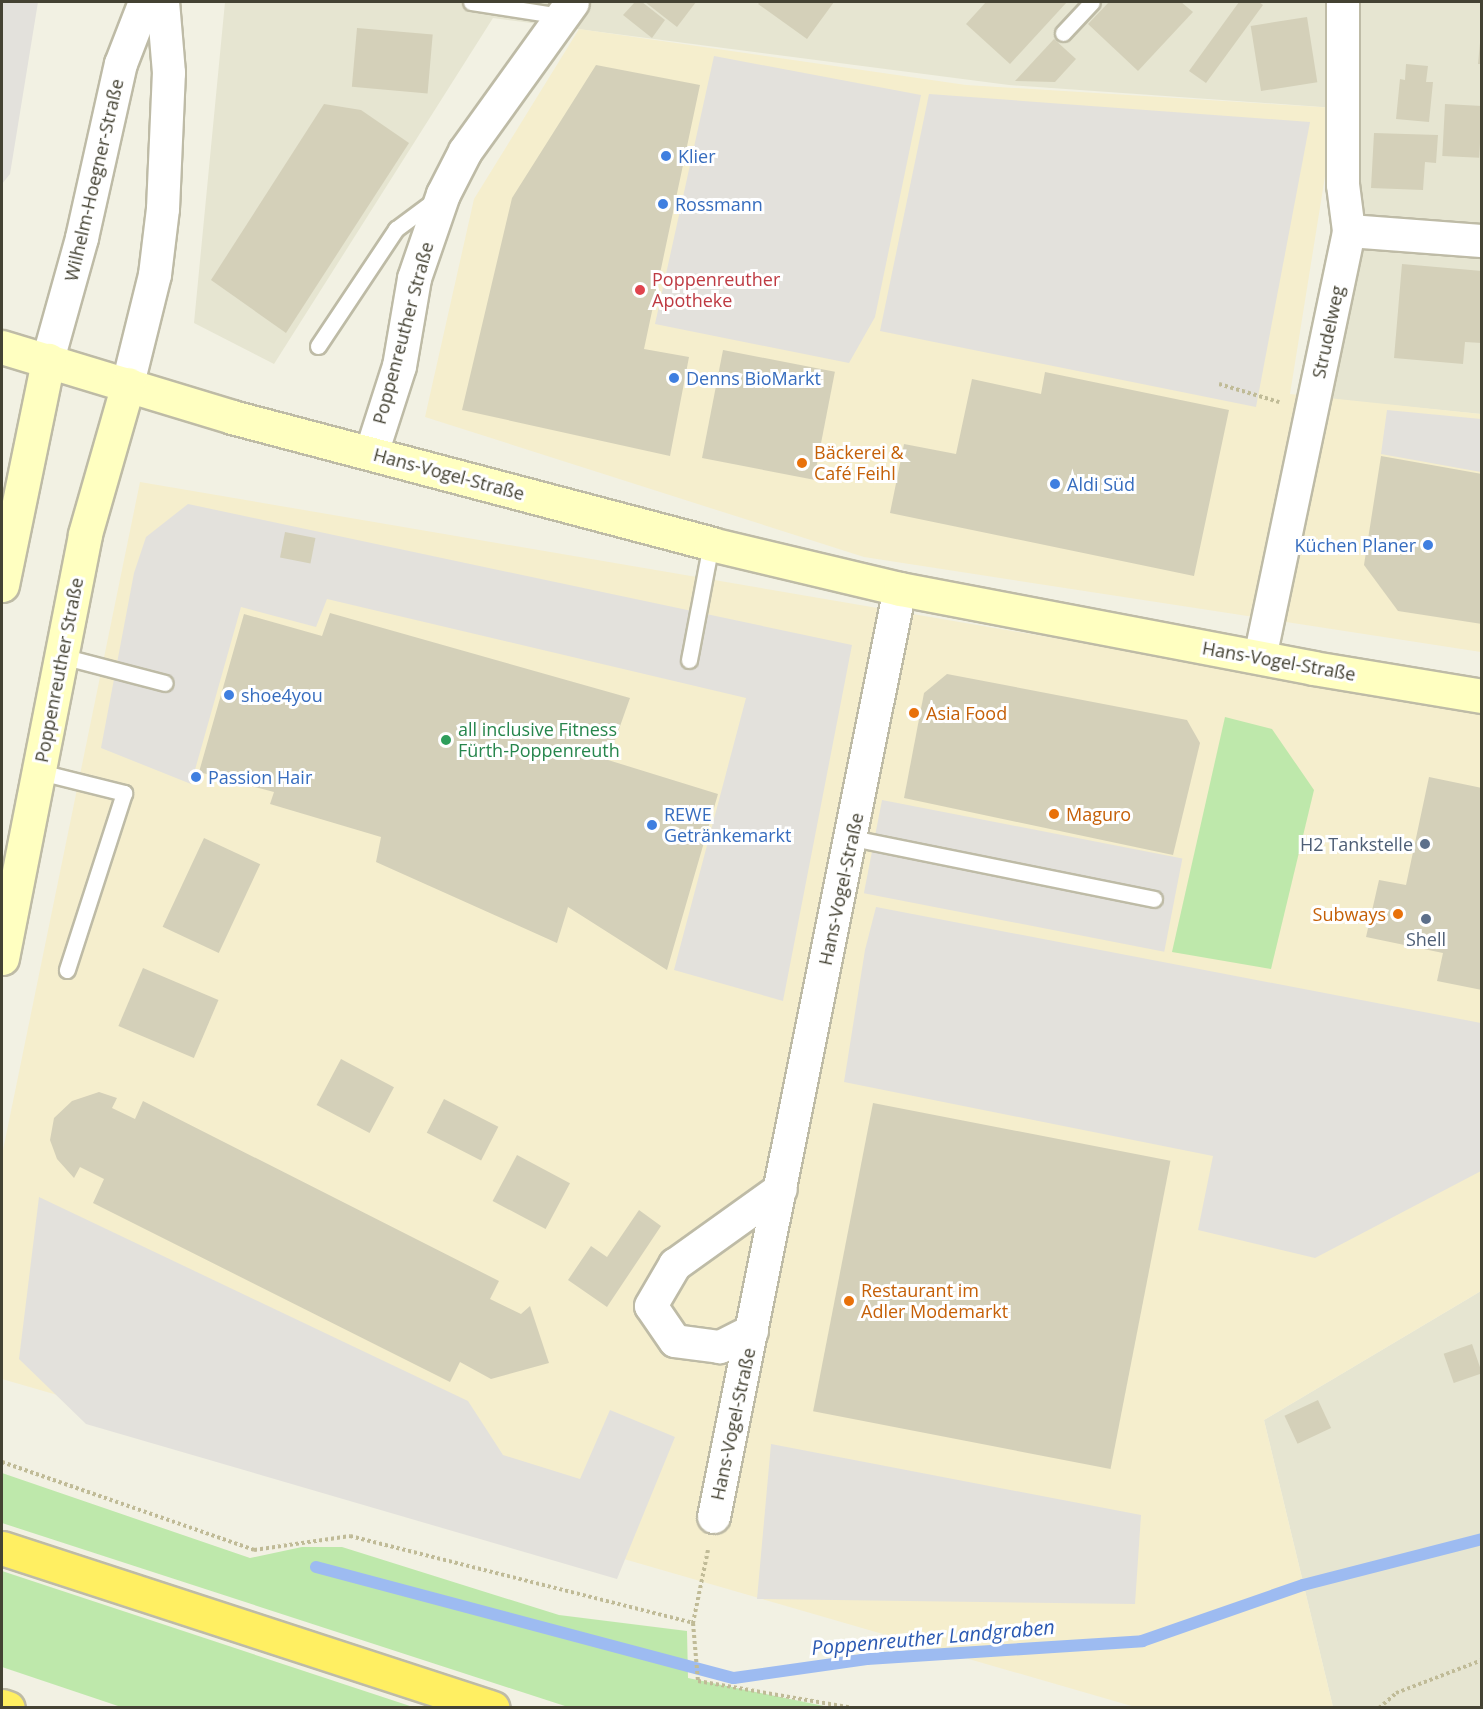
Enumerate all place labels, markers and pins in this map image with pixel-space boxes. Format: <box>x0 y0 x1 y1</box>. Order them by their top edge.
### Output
place label: Klier <box>678 145 716 167</box>
marker: Klier <box>659 149 673 163</box>
place label: Rossmann <box>675 193 763 215</box>
marker: Rossmann <box>656 197 670 211</box>
place label: Poppenreuther Apotheke <box>652 269 780 312</box>
marker: Poppenreuther Apotheke <box>633 283 647 297</box>
place label: Denns BioMarkt <box>686 367 821 389</box>
marker: Denns BioMarkt <box>667 371 681 385</box>
place label: Bäckerei & Café Feihl <box>814 442 904 484</box>
marker: Bäckerei & Café Feihl <box>795 456 809 470</box>
place label: Aldi Süd <box>1067 473 1135 495</box>
marker: Aldi Süd <box>1048 477 1062 491</box>
place label: Küchen Planer <box>1295 534 1416 556</box>
marker: Küchen Planer <box>1421 538 1435 552</box>
place label: shoe4you <box>241 684 323 706</box>
marker: shoe4you <box>222 688 236 702</box>
place label: Asia Food <box>926 702 1007 724</box>
marker: Asia Food <box>907 706 921 720</box>
place label: all inclusive Fitness Fürth-Poppenreuth <box>458 719 620 762</box>
marker: all inclusive Fitness Fürth-Poppenreuth <box>439 733 453 747</box>
place label: Passion Hair <box>208 766 312 788</box>
marker: Passion Hair <box>189 770 203 784</box>
place label: Maguro <box>1066 803 1131 825</box>
place label: REWE Getränkemarkt <box>664 804 791 846</box>
marker: Maguro <box>1047 807 1061 821</box>
marker: REWE Getränkemarkt <box>645 818 659 832</box>
place label: H2 Tankstelle <box>1300 833 1413 855</box>
marker: H2 Tankstelle <box>1418 837 1432 851</box>
place label: Subways <box>1313 903 1386 925</box>
marker: Subways <box>1391 907 1405 921</box>
marker: Shell <box>1419 912 1433 926</box>
place label: Shell <box>1406 928 1446 950</box>
place label: Restaurant im Adler Modemarkt <box>861 1280 1008 1322</box>
marker: Restaurant im Adler Modemarkt <box>842 1294 856 1308</box>

